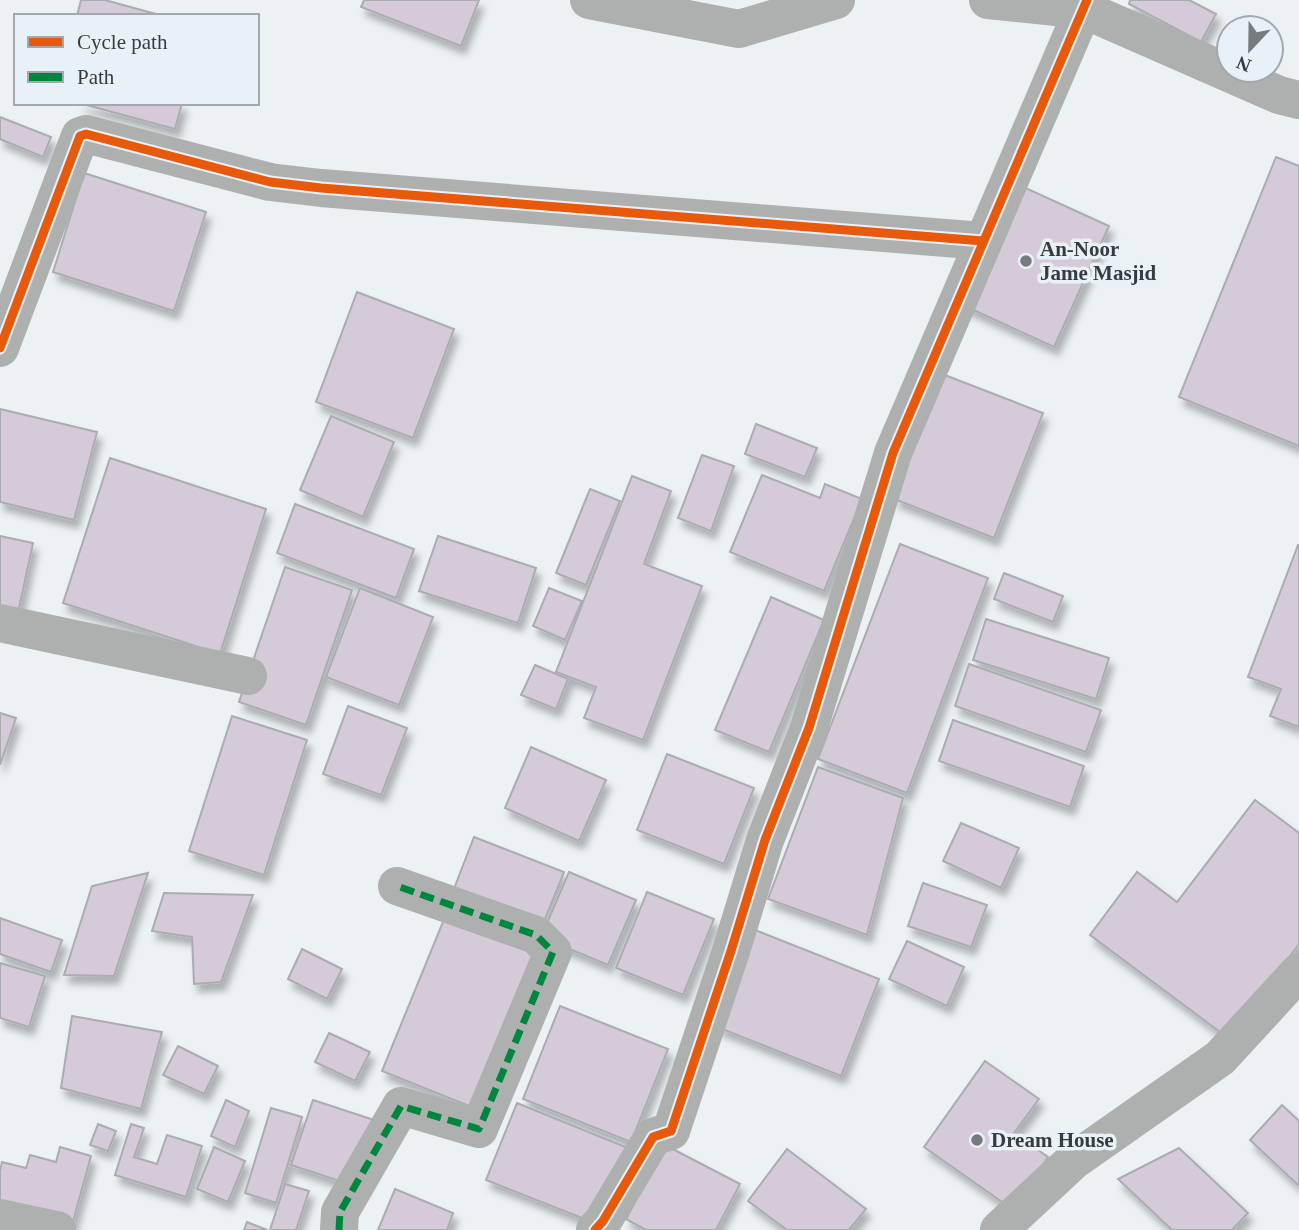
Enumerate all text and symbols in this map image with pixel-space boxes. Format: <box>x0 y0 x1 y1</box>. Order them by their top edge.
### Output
legend <box>14 14 259 105</box>
north arrow <box>1215 14 1285 84</box>
text: Cycle path <box>77 30 168 54</box>
text: N <box>1233 52 1254 77</box>
text: Path <box>77 65 115 89</box>
place label: An-Noor Jame Masjid <box>1040 237 1156 285</box>
marker: An-Noor Jame Masjid <box>1018 253 1034 269</box>
place label: Dream House <box>991 1128 1114 1152</box>
marker: Dream House <box>969 1132 985 1148</box>

